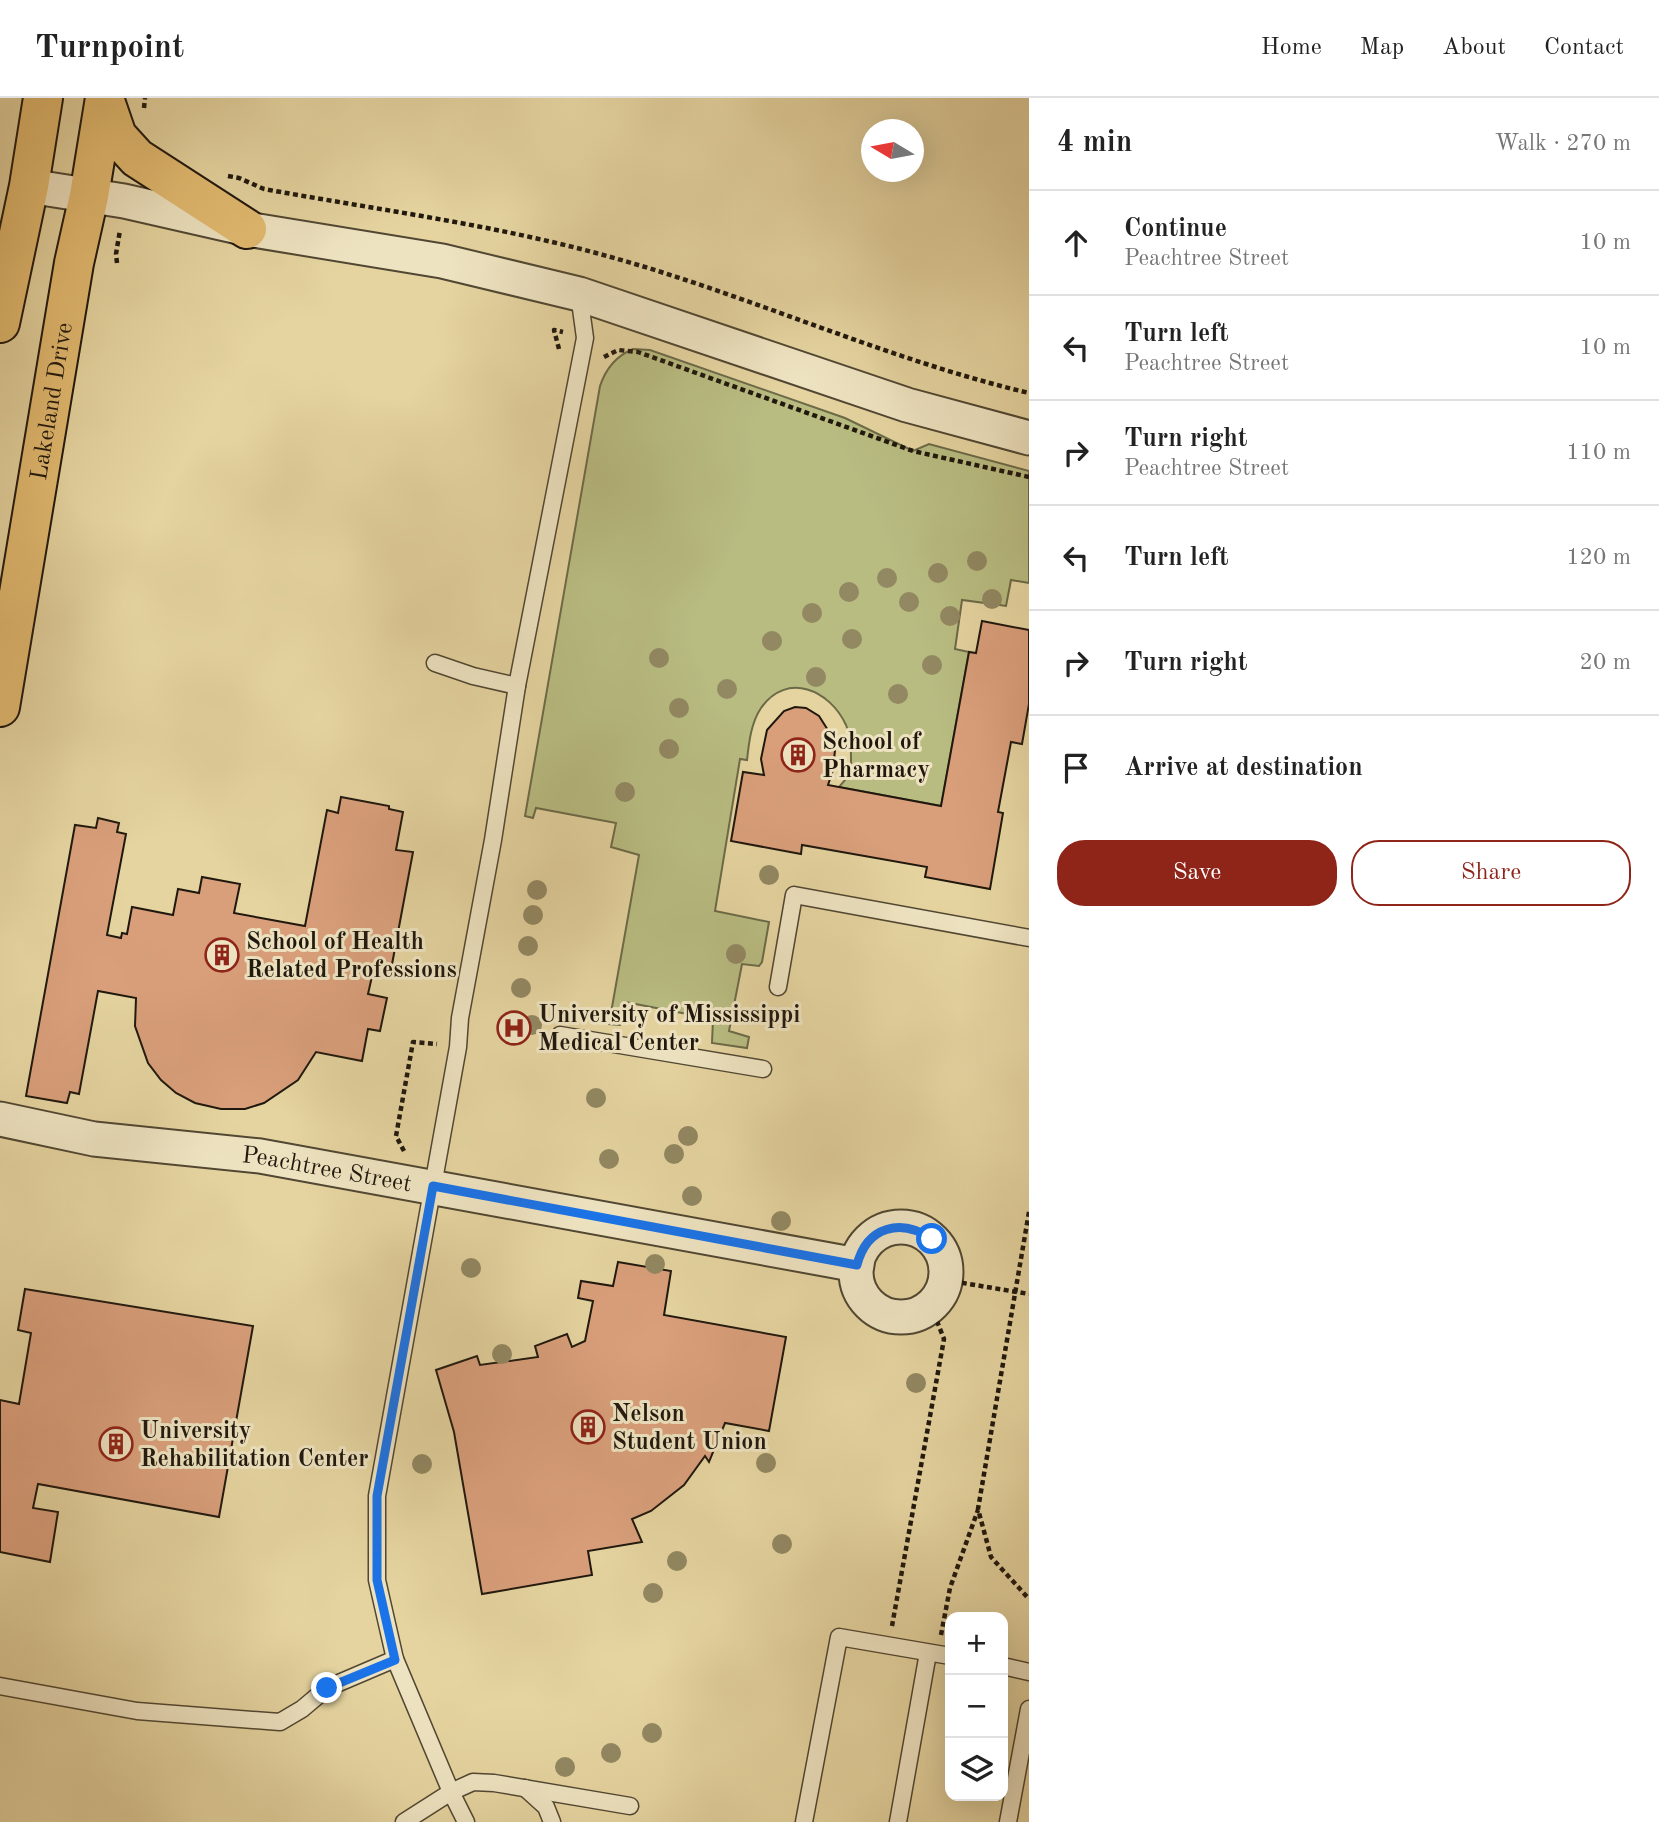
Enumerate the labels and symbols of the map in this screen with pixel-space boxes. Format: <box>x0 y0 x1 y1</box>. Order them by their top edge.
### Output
north arrow <box>861 119 924 182</box>
street label: Lakeland Drive <box>28 321 78 482</box>
place label: School of Pharmacy <box>822 731 930 783</box>
building icon: School of Pharmacy <box>779 736 817 774</box>
place label: School of Health Related Professions <box>246 931 457 983</box>
building icon: School of Health Related Professions <box>203 936 241 974</box>
place label: University of Mississippi Medical Center <box>538 1004 800 1056</box>
hospital icon: University of Mississippi Medical Center <box>495 1009 533 1047</box>
street label: Peachtree Street <box>241 1144 413 1197</box>
route start <box>916 1223 947 1254</box>
place label: Nelson Student Union <box>612 1403 767 1455</box>
building icon: Nelson Student Union <box>569 1408 607 1446</box>
place label: University Rehabilitation Center <box>140 1420 369 1472</box>
building icon: University Rehabilitation Center <box>97 1425 135 1463</box>
route end <box>311 1672 342 1703</box>

